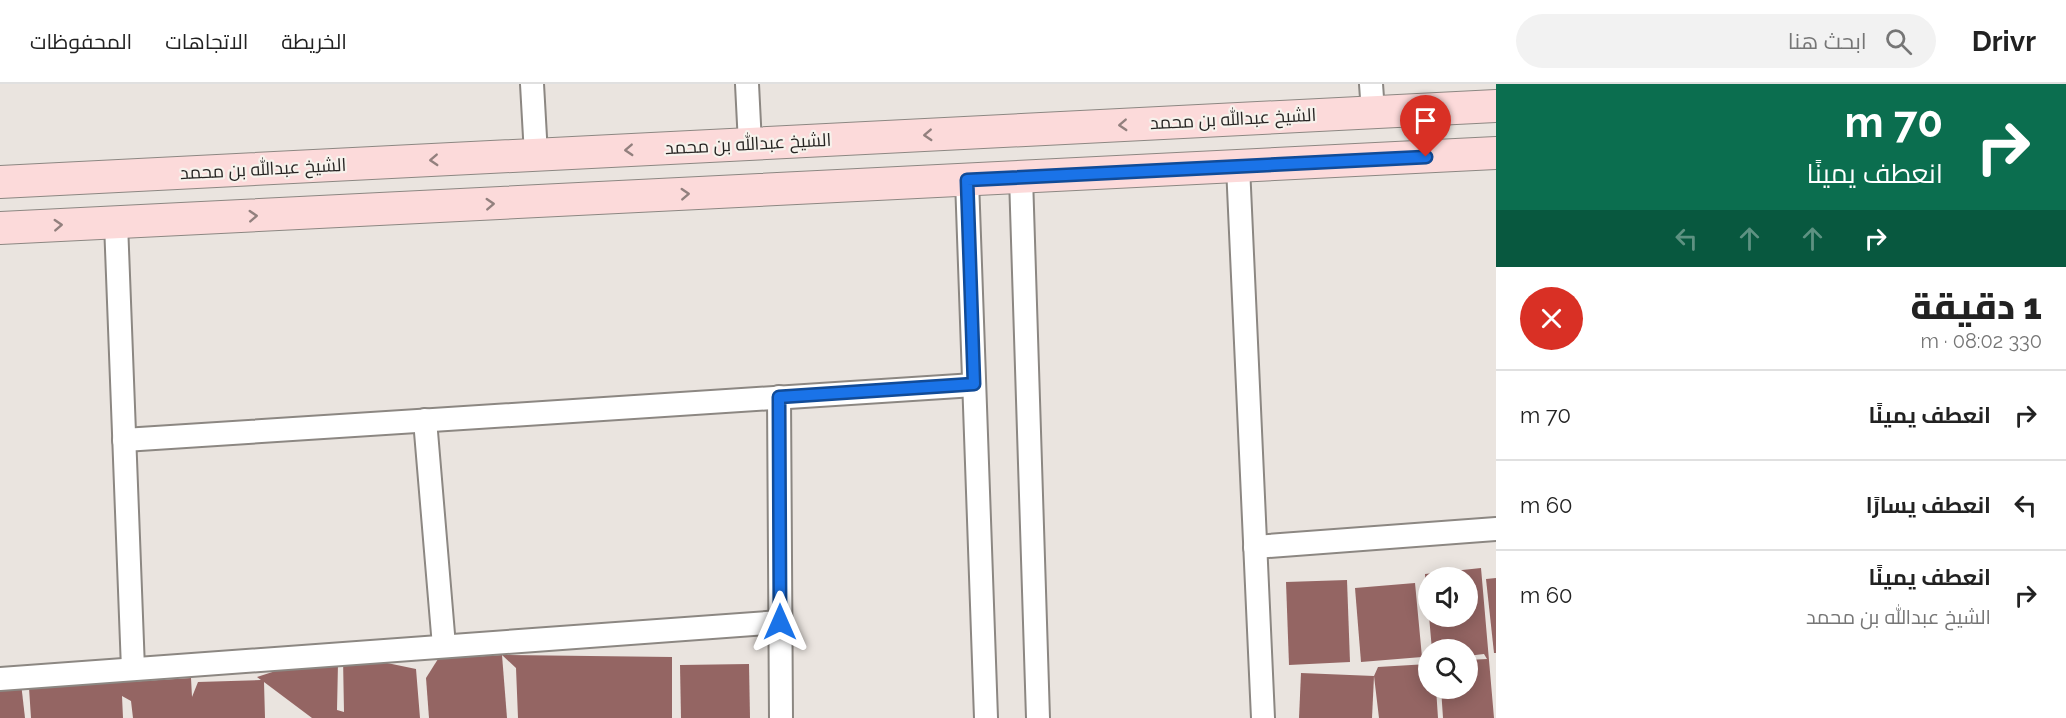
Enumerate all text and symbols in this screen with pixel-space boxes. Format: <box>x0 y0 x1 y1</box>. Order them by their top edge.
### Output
search box <box>1516 14 1936 68</box>
icon: search <box>1882 25 1915 58</box>
text: Drivr <box>1972 25 2036 58</box>
text: ابحث هنا <box>1788 28 1867 54</box>
text: المحفوظات <box>30 29 132 54</box>
text: الاتجاهات <box>165 29 248 54</box>
text: الخريطة <box>281 29 347 54</box>
pin <box>1400 95 1451 157</box>
text: 70 m <box>1844 98 1943 147</box>
street label: الشيخ عبدالله بن محمد <box>1149 103 1317 135</box>
icon: arrive <box>1409 104 1442 137</box>
icon: right <box>1964 108 2042 186</box>
one-way arrow <box>1118 118 1127 131</box>
street label: الشيخ عبدالله بن محمد <box>664 128 832 160</box>
one-way arrow <box>924 128 933 141</box>
one-way arrow <box>624 143 633 156</box>
street label: الشيخ عبدالله بن محمد <box>179 153 347 185</box>
one-way arrow <box>429 153 438 166</box>
text: انعطف يمينًا <box>1806 158 1943 189</box>
one-way arrow <box>680 187 689 200</box>
one-way arrow <box>485 197 494 210</box>
one-way arrow <box>249 209 258 222</box>
one-way arrow <box>54 219 63 232</box>
icon: left <box>1670 222 1703 255</box>
icon: ahead <box>1733 222 1766 255</box>
icon: ahead <box>1796 222 1829 255</box>
icon: right <box>1859 222 1892 255</box>
text: 1 دقيقة <box>1910 285 2042 327</box>
button: close <box>1520 287 1583 350</box>
text: 330 m · 08:02 <box>1920 329 2042 353</box>
icon: right <box>2009 399 2042 432</box>
text: 70 m <box>1520 402 1571 428</box>
text: انعطف يمينًا <box>1868 402 1991 428</box>
icon: left <box>2009 489 2042 522</box>
text: 60 m <box>1520 492 1573 518</box>
text: انعطف يسارًا <box>1866 492 1991 518</box>
text: انعطف يمينًا <box>1868 564 1991 590</box>
map controls <box>1418 567 1478 699</box>
button: sound <box>1418 567 1478 627</box>
icon: right <box>2009 579 2042 612</box>
text: 60 m <box>1520 582 1573 608</box>
position arrow <box>748 590 812 654</box>
text: الشيخ عبدالله بن محمد <box>1806 605 1991 629</box>
button: search <box>1418 639 1478 699</box>

